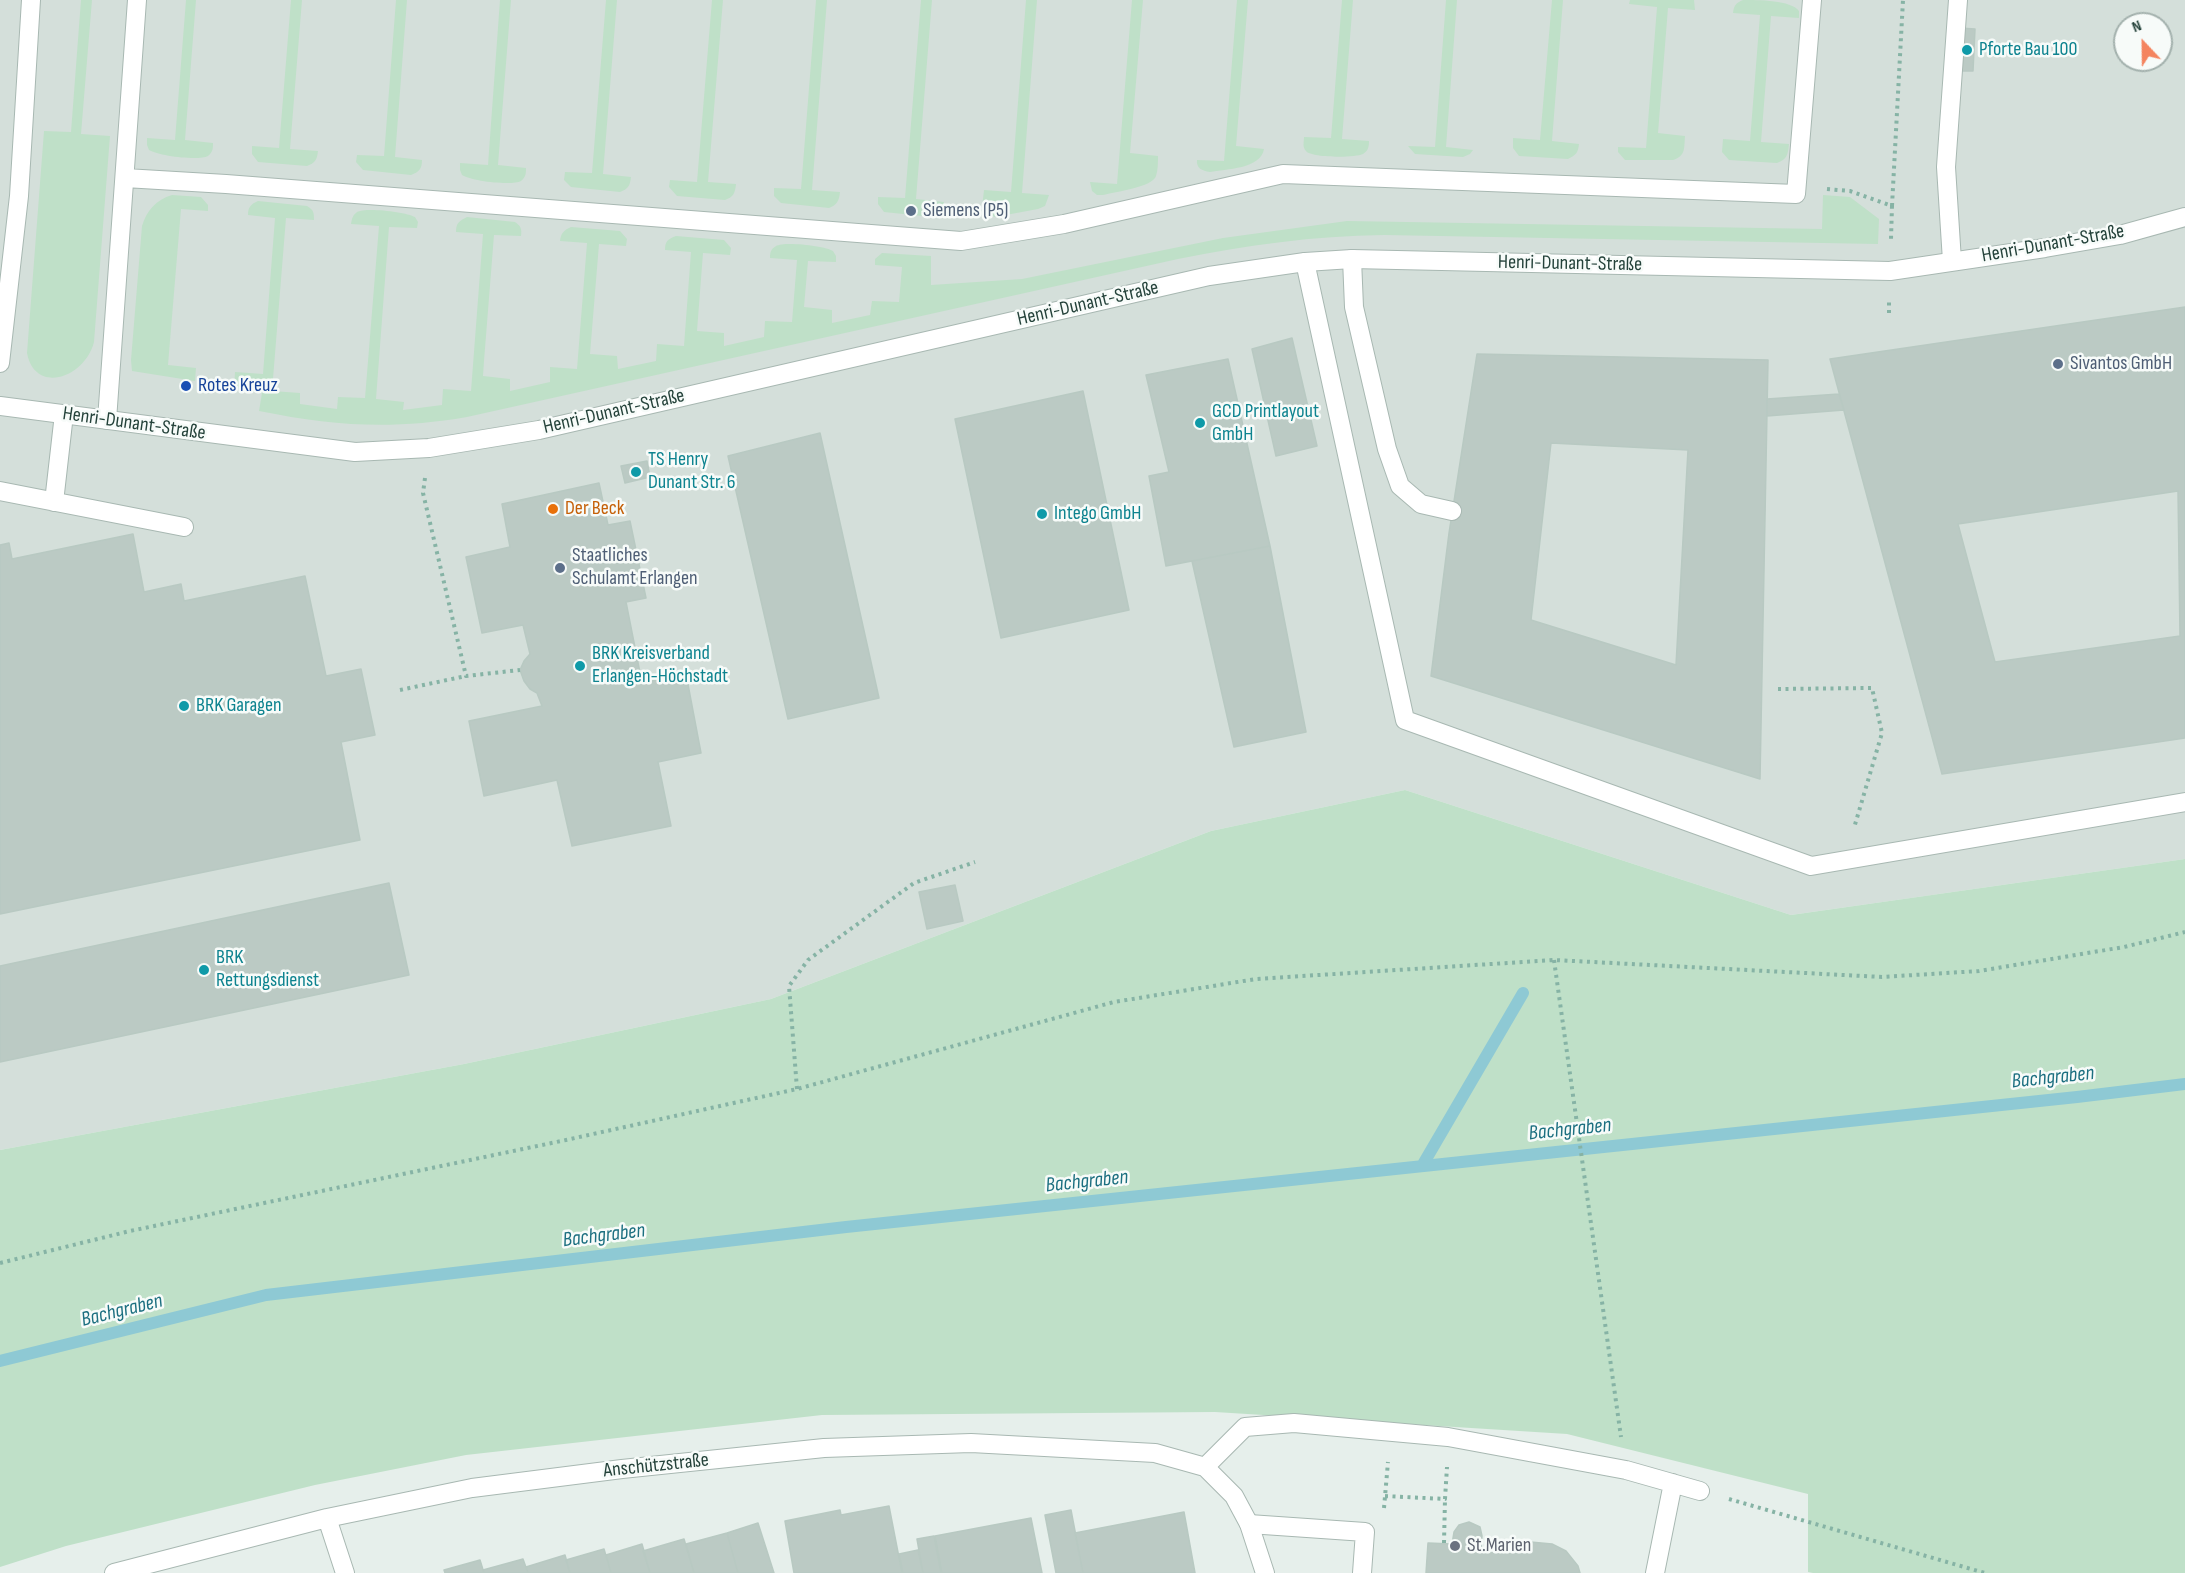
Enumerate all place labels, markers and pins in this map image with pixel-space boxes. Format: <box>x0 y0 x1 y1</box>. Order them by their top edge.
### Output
place label: Pforte Bau 100 <box>1979 38 2077 62</box>
marker: Pforte Bau 100 <box>1960 43 1974 57</box>
place label: Siemens (P5) <box>923 199 1008 223</box>
marker: Siemens (P5) <box>904 204 918 218</box>
place label: Sivantos GmbH <box>2070 352 2172 376</box>
marker: Sivantos GmbH <box>2051 357 2065 371</box>
place label: Rotes Kreuz <box>198 374 278 398</box>
marker: Rotes Kreuz <box>179 379 193 393</box>
place label: GCD Printlayout GmbH <box>1212 400 1319 447</box>
marker: GCD Printlayout GmbH <box>1193 416 1207 430</box>
place label: TS Henry Dunant Str. 6 <box>648 448 735 495</box>
marker: TS Henry Dunant Str. 6 <box>629 465 643 479</box>
place label: Der Beck <box>565 497 624 521</box>
marker: Der Beck <box>546 502 560 516</box>
place label: Intego GmbH <box>1054 502 1141 526</box>
marker: Intego GmbH <box>1035 507 1049 521</box>
place label: Staatliches Schulamt Erlangen <box>572 544 698 591</box>
marker: Staatliches Schulamt Erlangen <box>553 561 567 575</box>
place label: BRK Kreisverband Erlangen-Höchstadt <box>592 642 728 689</box>
marker: BRK Kreisverband Erlangen-Höchstadt <box>573 659 587 673</box>
place label: BRK Garagen <box>196 694 282 718</box>
marker: BRK Garagen <box>177 699 191 713</box>
place label: BRK Rettungsdienst <box>216 946 319 993</box>
marker: BRK Rettungsdienst <box>197 963 211 977</box>
place label: St.Marien <box>1467 1534 1531 1558</box>
marker: St.Marien <box>1448 1539 1462 1553</box>

